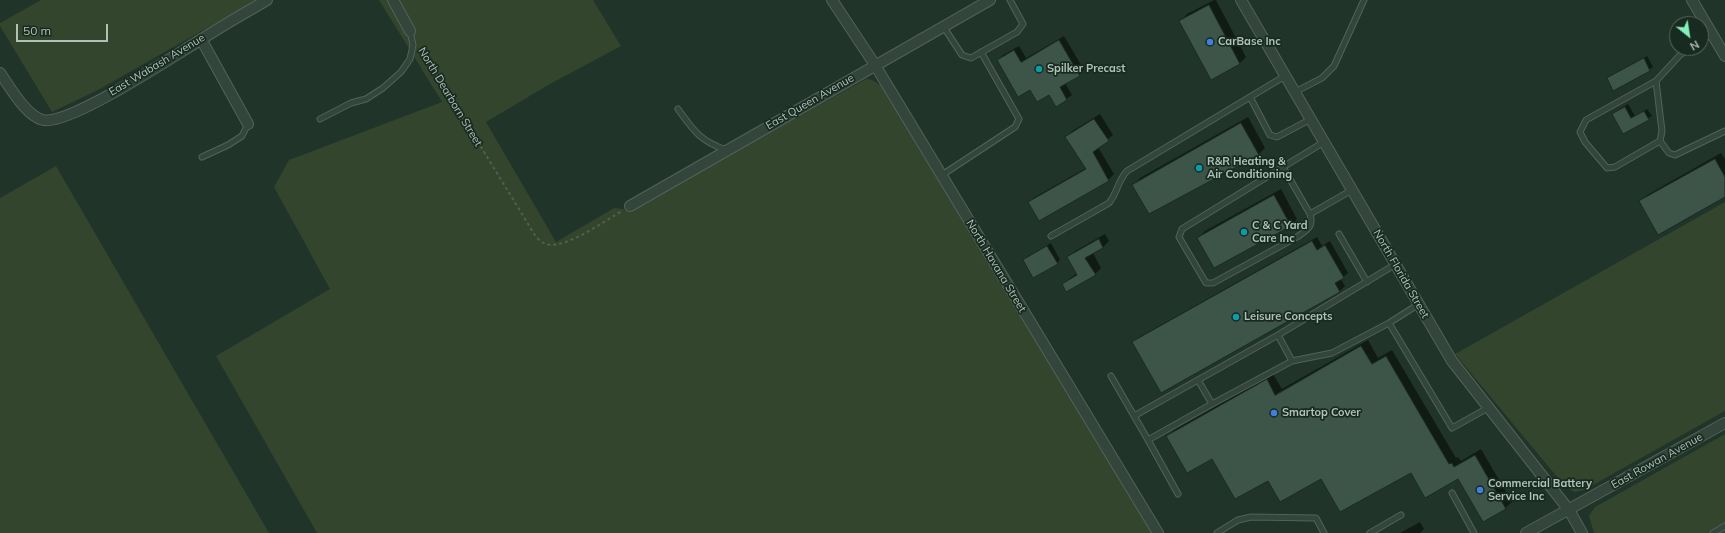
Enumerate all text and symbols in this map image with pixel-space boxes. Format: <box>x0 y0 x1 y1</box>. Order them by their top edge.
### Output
scale bar <box>18 16 110 42</box>
north arrow <box>1669 16 1709 56</box>
text: 50 m <box>23 23 51 38</box>
street label: East Wabash Avenue <box>107 31 207 99</box>
place label: CarBase Inc <box>1218 35 1281 49</box>
marker: CarBase Inc <box>1205 37 1215 47</box>
text: N <box>1687 37 1702 54</box>
street label: North Dearborn Street <box>415 45 485 149</box>
place label: Spilker Precast <box>1047 62 1125 76</box>
marker: Spilker Precast <box>1034 64 1044 74</box>
street label: East Queen Avenue <box>764 71 856 133</box>
place label: R&R Heating & Air Conditioning <box>1207 155 1292 181</box>
marker: R&R Heating & Air Conditioning <box>1194 163 1204 173</box>
street label: North Havana Street <box>963 217 1029 315</box>
place label: C & C Yard Care Inc <box>1252 219 1308 245</box>
marker: C & C Yard Care Inc <box>1239 227 1249 237</box>
street label: North Florida Street <box>1370 227 1432 321</box>
place label: Leisure Concepts <box>1244 310 1333 324</box>
marker: Leisure Concepts <box>1231 312 1241 322</box>
place label: Smartop Cover <box>1282 406 1361 420</box>
marker: Smartop Cover <box>1269 408 1279 418</box>
street label: East Rowan Avenue <box>1609 430 1705 492</box>
place label: Commercial Battery Service Inc <box>1488 477 1592 503</box>
marker: Commercial Battery Service Inc <box>1475 485 1485 495</box>

